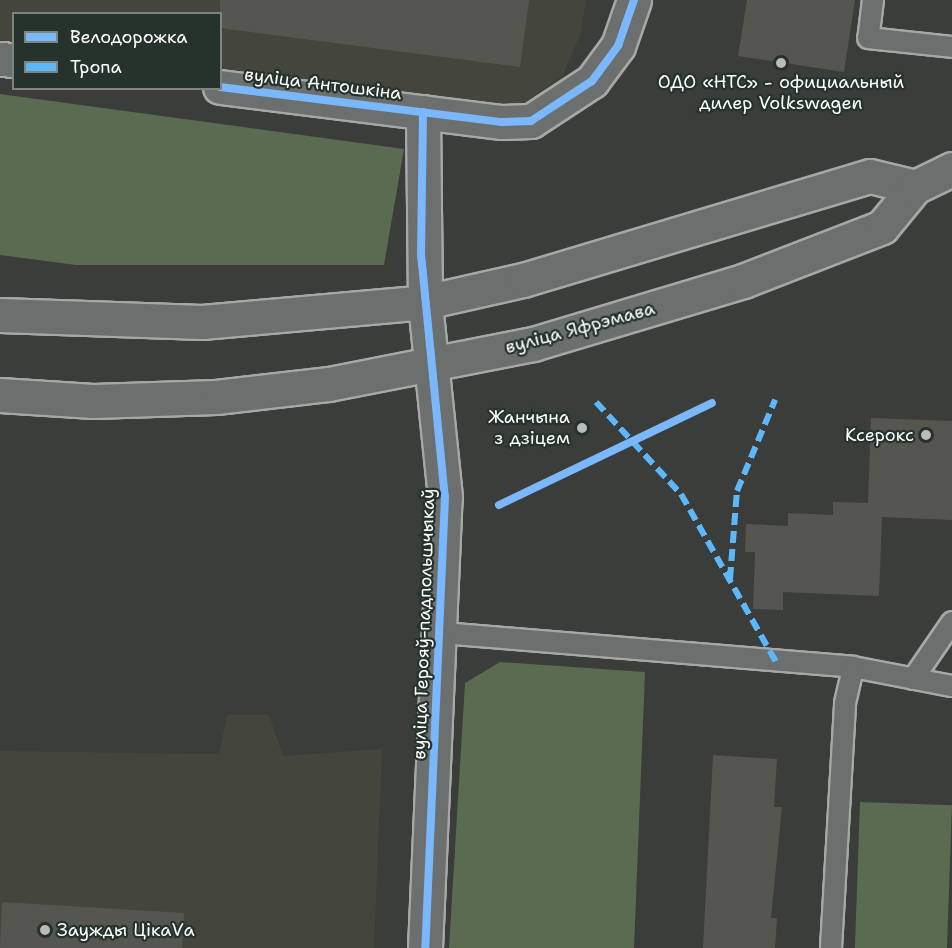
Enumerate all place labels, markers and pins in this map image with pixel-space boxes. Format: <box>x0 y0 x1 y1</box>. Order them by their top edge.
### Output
marker: ОДО «НТС» - официальный дилер Volkswagen <box>774 56 788 70</box>
place label: ОДО «НТС» - официальный дилер Volkswagen <box>658 72 904 115</box>
place label: Жанчына з дзіцем <box>488 407 570 450</box>
marker: Жанчына з дзіцем <box>575 421 589 435</box>
place label: Ксерокс <box>845 424 914 446</box>
marker: Ксерокс <box>919 428 933 442</box>
place label: Заужды ЦікаVа <box>57 919 195 941</box>
marker: Заужды ЦікаVа <box>38 923 52 937</box>

